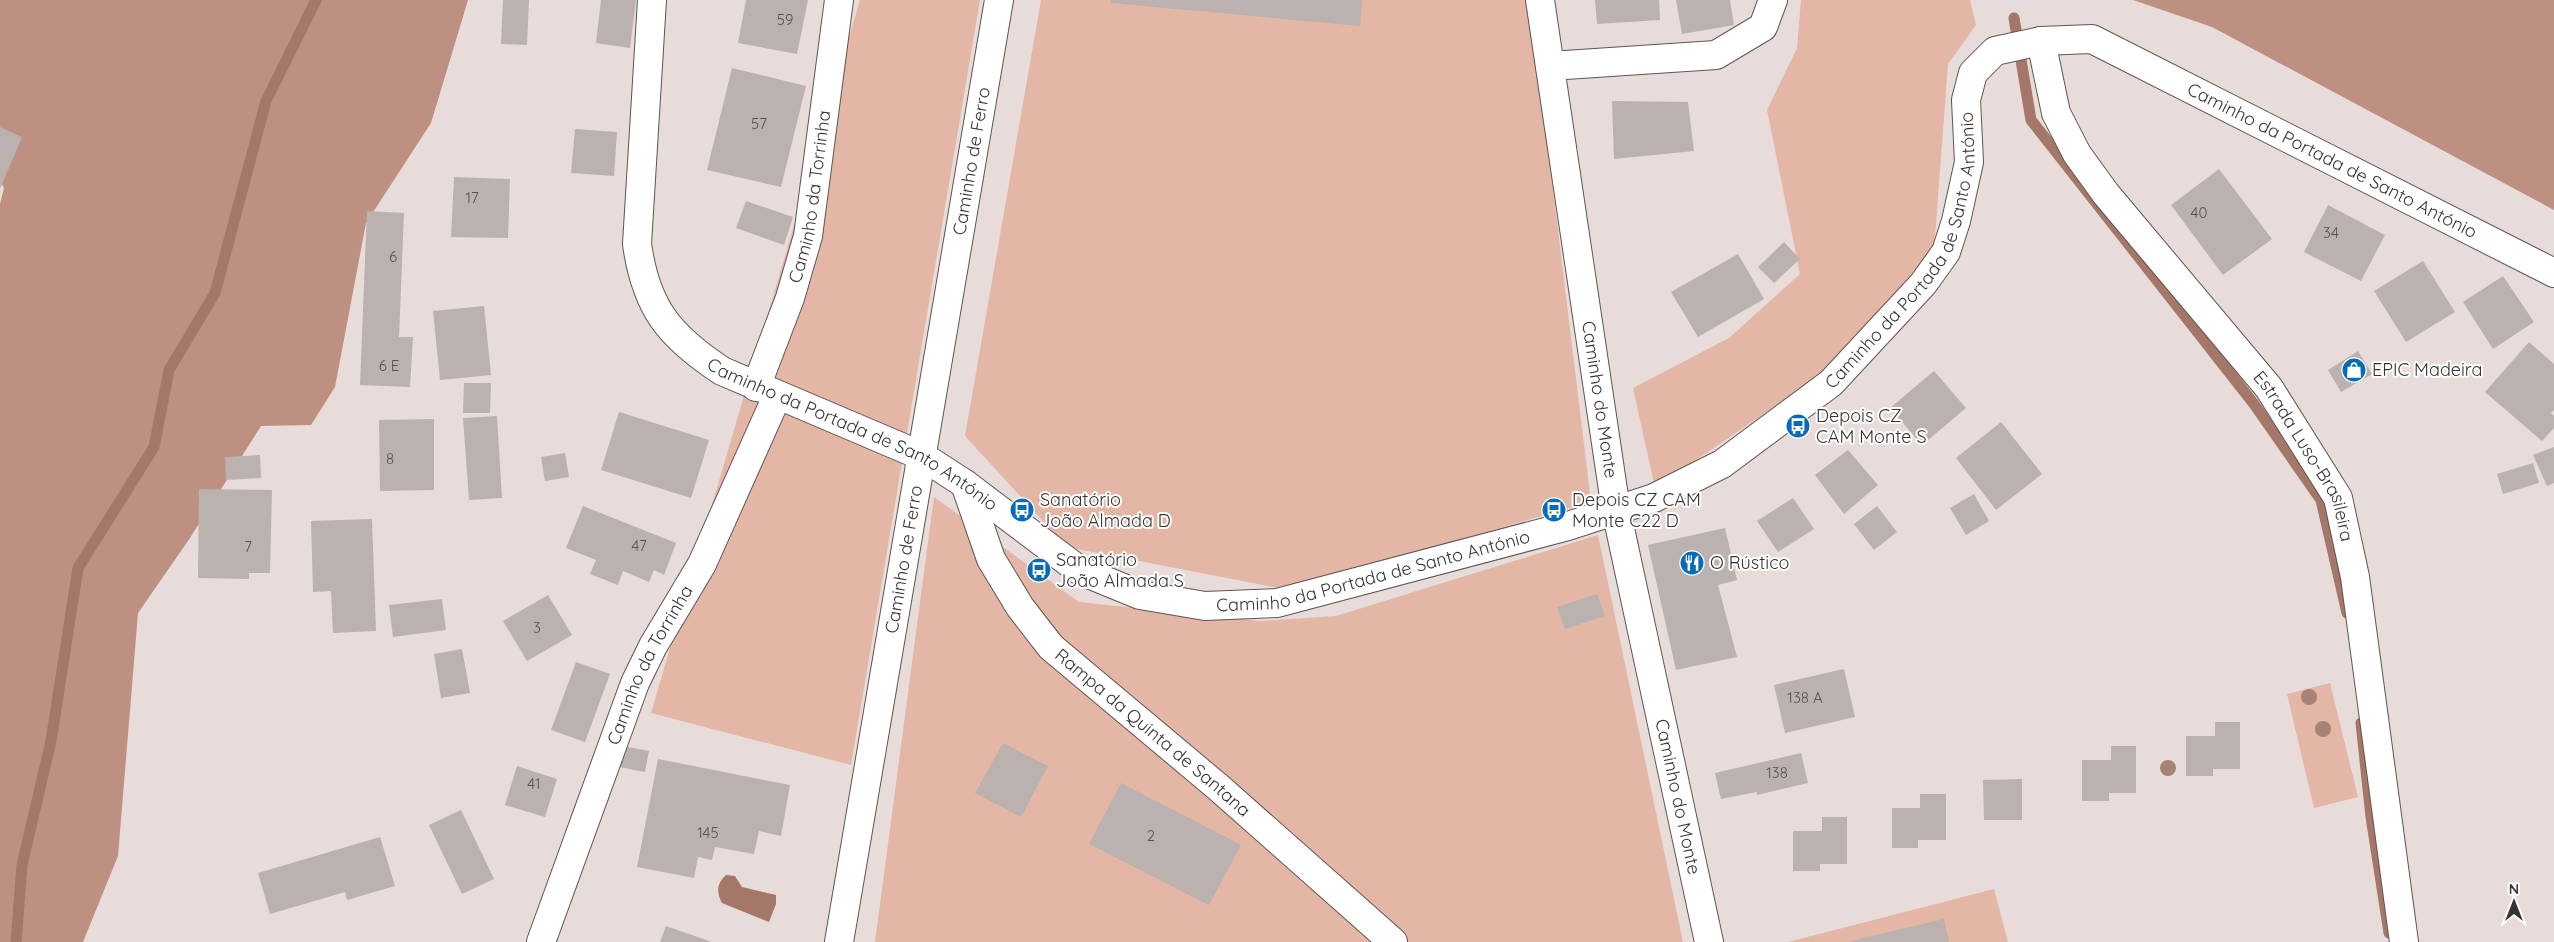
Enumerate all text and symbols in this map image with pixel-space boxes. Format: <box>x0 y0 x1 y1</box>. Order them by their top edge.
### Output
house number: 59 <box>777 10 793 29</box>
street label: Caminho da Portada de Santo António <box>2184 77 2481 243</box>
street label: Caminho de Ferro <box>947 85 995 237</box>
street label: Caminho da Torrinha <box>783 109 835 286</box>
street label: Caminho da Portada de Santo António <box>1819 111 1980 393</box>
house number: 57 <box>751 114 767 133</box>
house number: 17 <box>465 188 479 207</box>
house number: 40 <box>2191 203 2207 222</box>
house number: 34 <box>2323 223 2339 242</box>
house number: 6 <box>389 247 397 266</box>
street label: Caminho do Monte <box>1577 319 1623 480</box>
street label: Caminho da Portada de Santo António <box>703 352 1002 516</box>
house number: 6 E <box>379 356 399 375</box>
shop icon: EPIC Madeira <box>2341 357 2367 383</box>
place label: EPIC Madeira <box>2372 358 2482 381</box>
street label: Estrada Luso-Brasileira <box>2249 366 2359 543</box>
place label: Depois CZ CAM Monte S <box>1816 404 1927 448</box>
bus stop icon: Depois CZ CAM Monte S <box>1785 413 1811 439</box>
house number: 8 <box>386 449 394 468</box>
street label: Caminho de Ferro <box>880 484 927 635</box>
place label: Sanatório João Almada D <box>1040 488 1171 532</box>
place label: Depois CZ CAM Monte C22 D <box>1572 488 1701 532</box>
bus stop icon: Sanatório João Almada D <box>1009 497 1035 523</box>
bus stop icon: Depois CZ CAM Monte C22 D <box>1541 497 1567 523</box>
street label: Caminho da Portada de Santo António <box>1216 525 1532 617</box>
house number: 47 <box>631 536 647 555</box>
house number: 7 <box>244 537 252 556</box>
place label: Sanatório João Almada S <box>1056 548 1184 592</box>
restaurant icon: O Rústico <box>1679 550 1705 576</box>
place label: O Rústico <box>1710 551 1789 574</box>
bus stop icon: Sanatório João Almada S <box>1026 557 1052 583</box>
street label: Caminho da Torrinha <box>602 581 698 748</box>
house number: 3 <box>533 618 541 637</box>
street label: Rampa da Quinta de Santana <box>1050 643 1256 822</box>
house number: 138 A <box>1787 688 1823 707</box>
street label: Caminho do Monte <box>1650 717 1706 877</box>
house number: 138 <box>1766 763 1788 782</box>
house number: 41 <box>527 774 541 793</box>
house number: 145 <box>697 823 719 842</box>
house number: 2 <box>1147 826 1155 845</box>
north arrow <box>2489 877 2539 927</box>
text: N <box>2509 880 2519 898</box>

